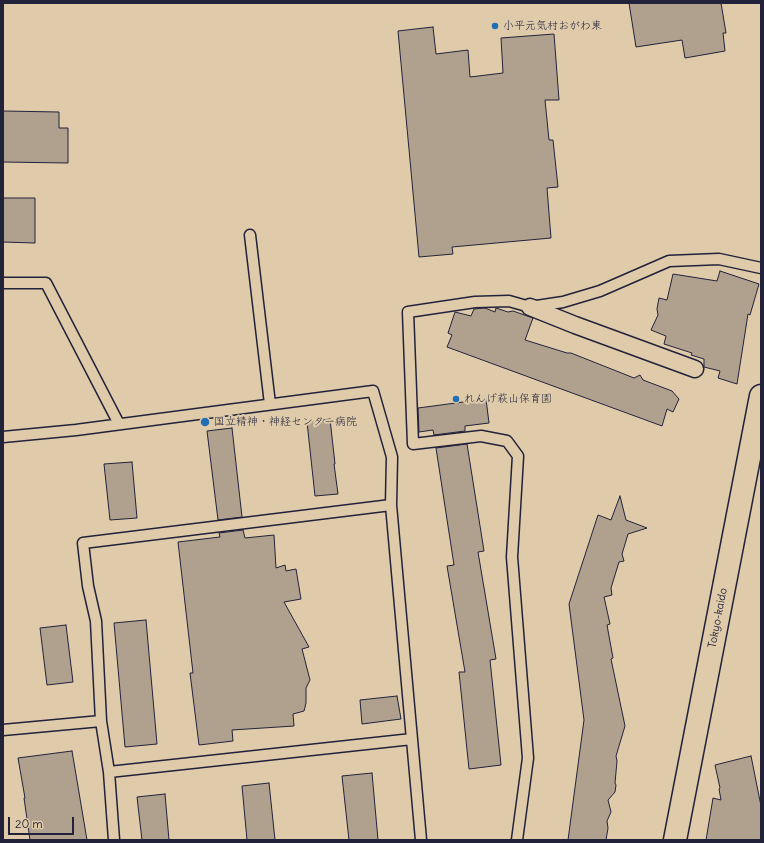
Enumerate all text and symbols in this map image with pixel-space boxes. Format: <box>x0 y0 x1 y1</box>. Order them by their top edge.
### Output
place label: 小平元気村おがわ東 <box>503 19 602 33</box>
marker: 小平元気村おがわ東 <box>490 21 500 31</box>
place label: れんげ萩山保育園 <box>464 392 552 406</box>
marker: れんげ萩山保育園 <box>451 394 461 404</box>
place label: 国立精神・神経センター病院 <box>214 415 357 429</box>
marker: 国立精神・神経センター病院 <box>199 416 211 428</box>
street label: Tokyo-kaido <box>706 587 730 649</box>
scale bar <box>10 809 76 835</box>
text: 20 m <box>15 816 43 831</box>

